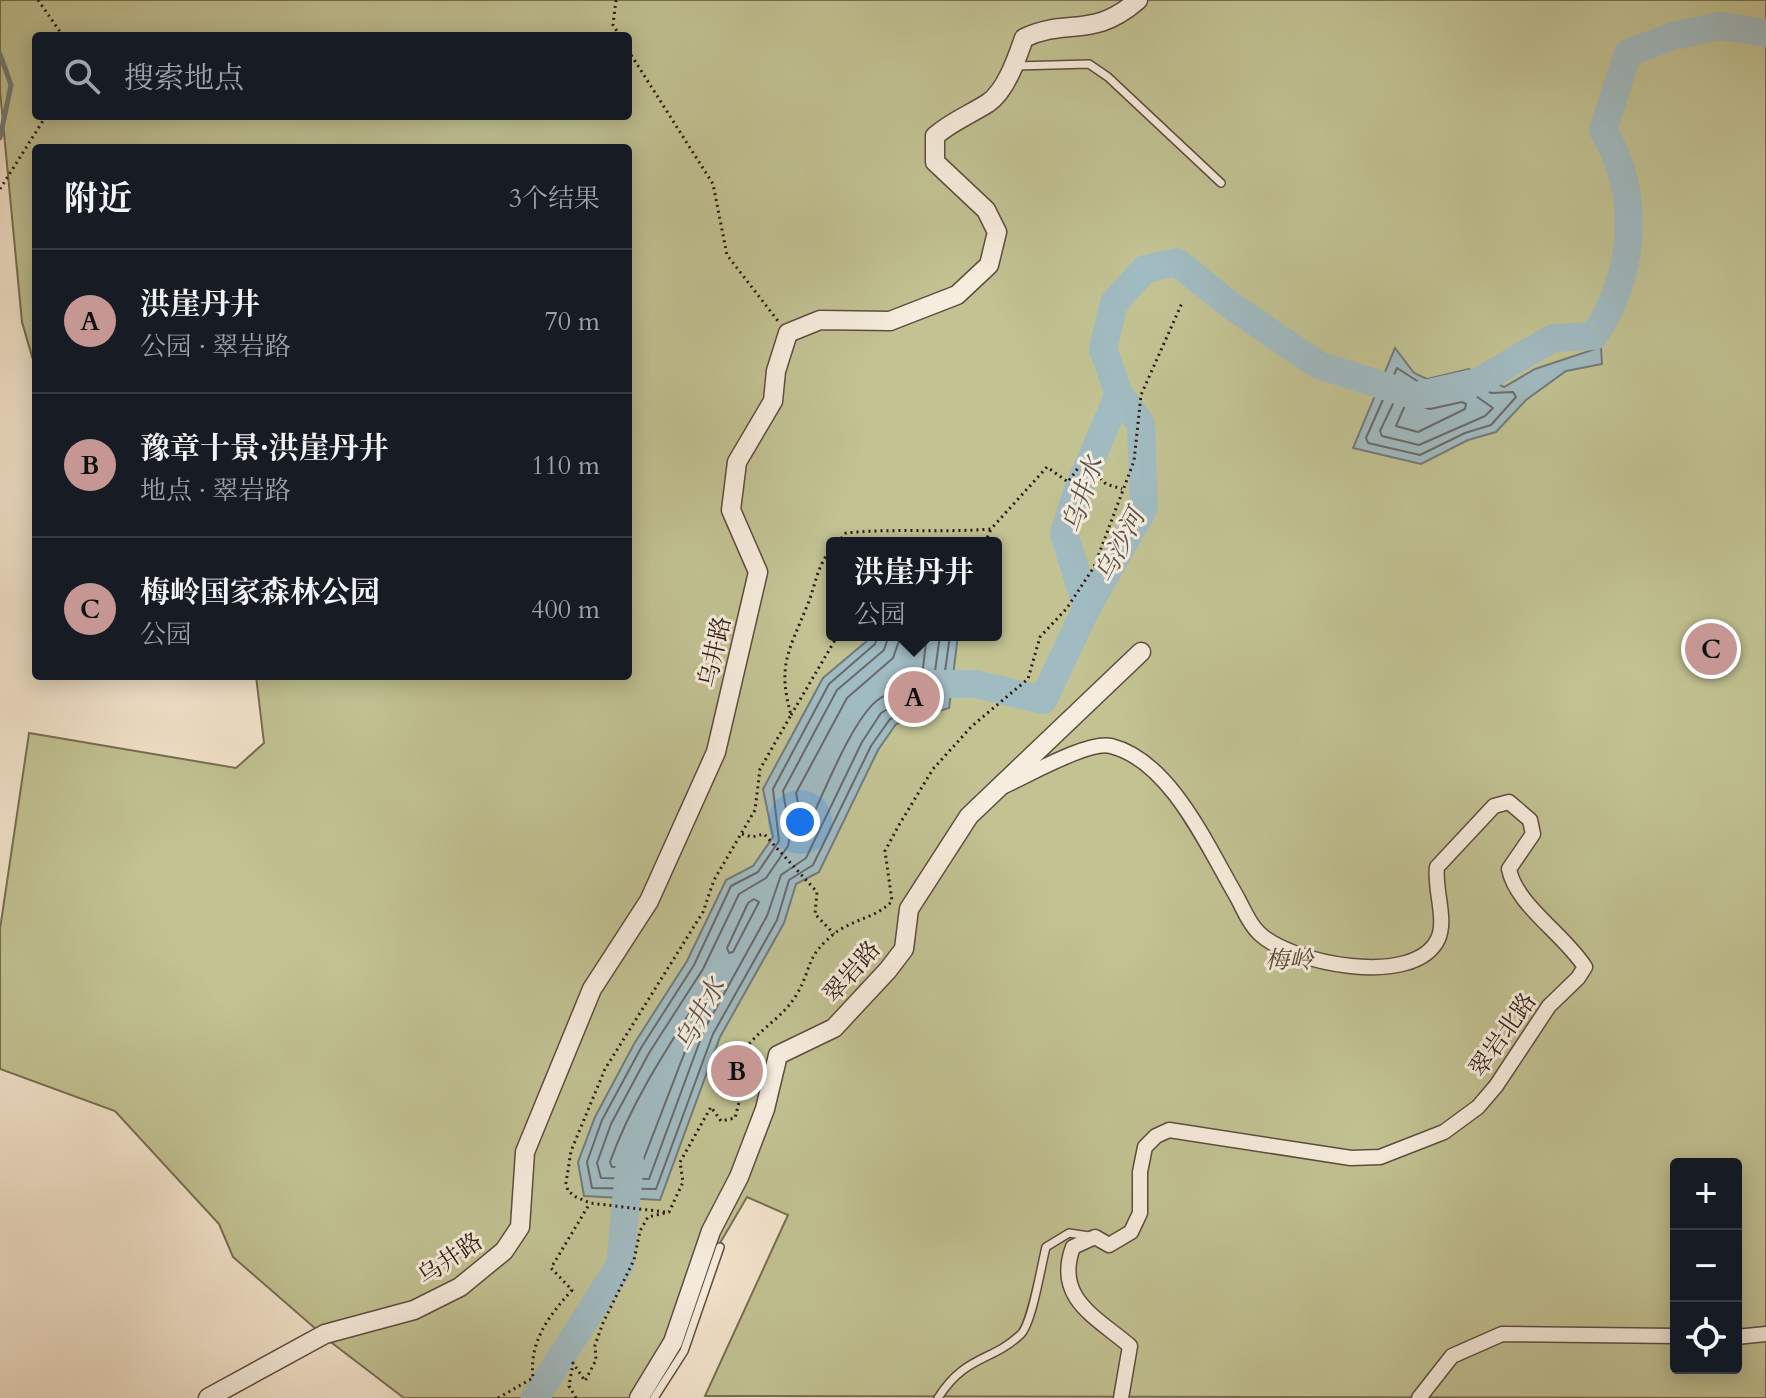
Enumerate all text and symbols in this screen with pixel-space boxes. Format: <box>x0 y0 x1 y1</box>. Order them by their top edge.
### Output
search box <box>32 32 632 120</box>
icon: search <box>60 54 104 98</box>
text: 搜索地点 <box>124 58 244 99</box>
text: 附近 <box>64 176 132 222</box>
text: 3个结果 <box>509 181 600 216</box>
text: 洪崖丹井 <box>140 284 260 325</box>
text: A <box>80 304 100 339</box>
text: 70 m <box>544 304 600 339</box>
text: 公园 · 翠岩路 <box>140 329 291 364</box>
text: 豫章十景·洪崖丹井 <box>140 428 389 469</box>
text: B <box>81 448 99 483</box>
text: 110 m <box>531 448 600 483</box>
water label: 乌井水 <box>1054 450 1113 538</box>
text: 地点 · 翠岩路 <box>140 473 291 508</box>
water label: 乌沙河 <box>1087 500 1155 589</box>
popup <box>826 537 1002 641</box>
text: 洪崖丹井 <box>854 552 974 593</box>
text: 梅岭国家森林公园 <box>140 572 380 613</box>
text: C <box>80 592 100 627</box>
text: 400 m <box>531 592 600 627</box>
text: 公园 <box>854 597 906 632</box>
street label: 乌井路 <box>691 613 739 691</box>
text: 公园 <box>140 617 192 652</box>
pin: C <box>1685 619 1737 679</box>
pin: A <box>888 667 940 727</box>
your location <box>780 802 820 842</box>
street label: 翠岩路 <box>816 934 888 1010</box>
park label: 梅岭 <box>1265 944 1315 977</box>
water label: 乌井水 <box>666 970 735 1058</box>
street label: 翠岩北路 <box>1462 986 1544 1084</box>
pin: B <box>711 1041 763 1101</box>
map controls <box>1670 1158 1742 1374</box>
button: + <box>1670 1158 1742 1230</box>
street label: 乌井路 <box>411 1225 489 1293</box>
button: − <box>1670 1230 1742 1302</box>
button: locate <box>1670 1302 1742 1374</box>

